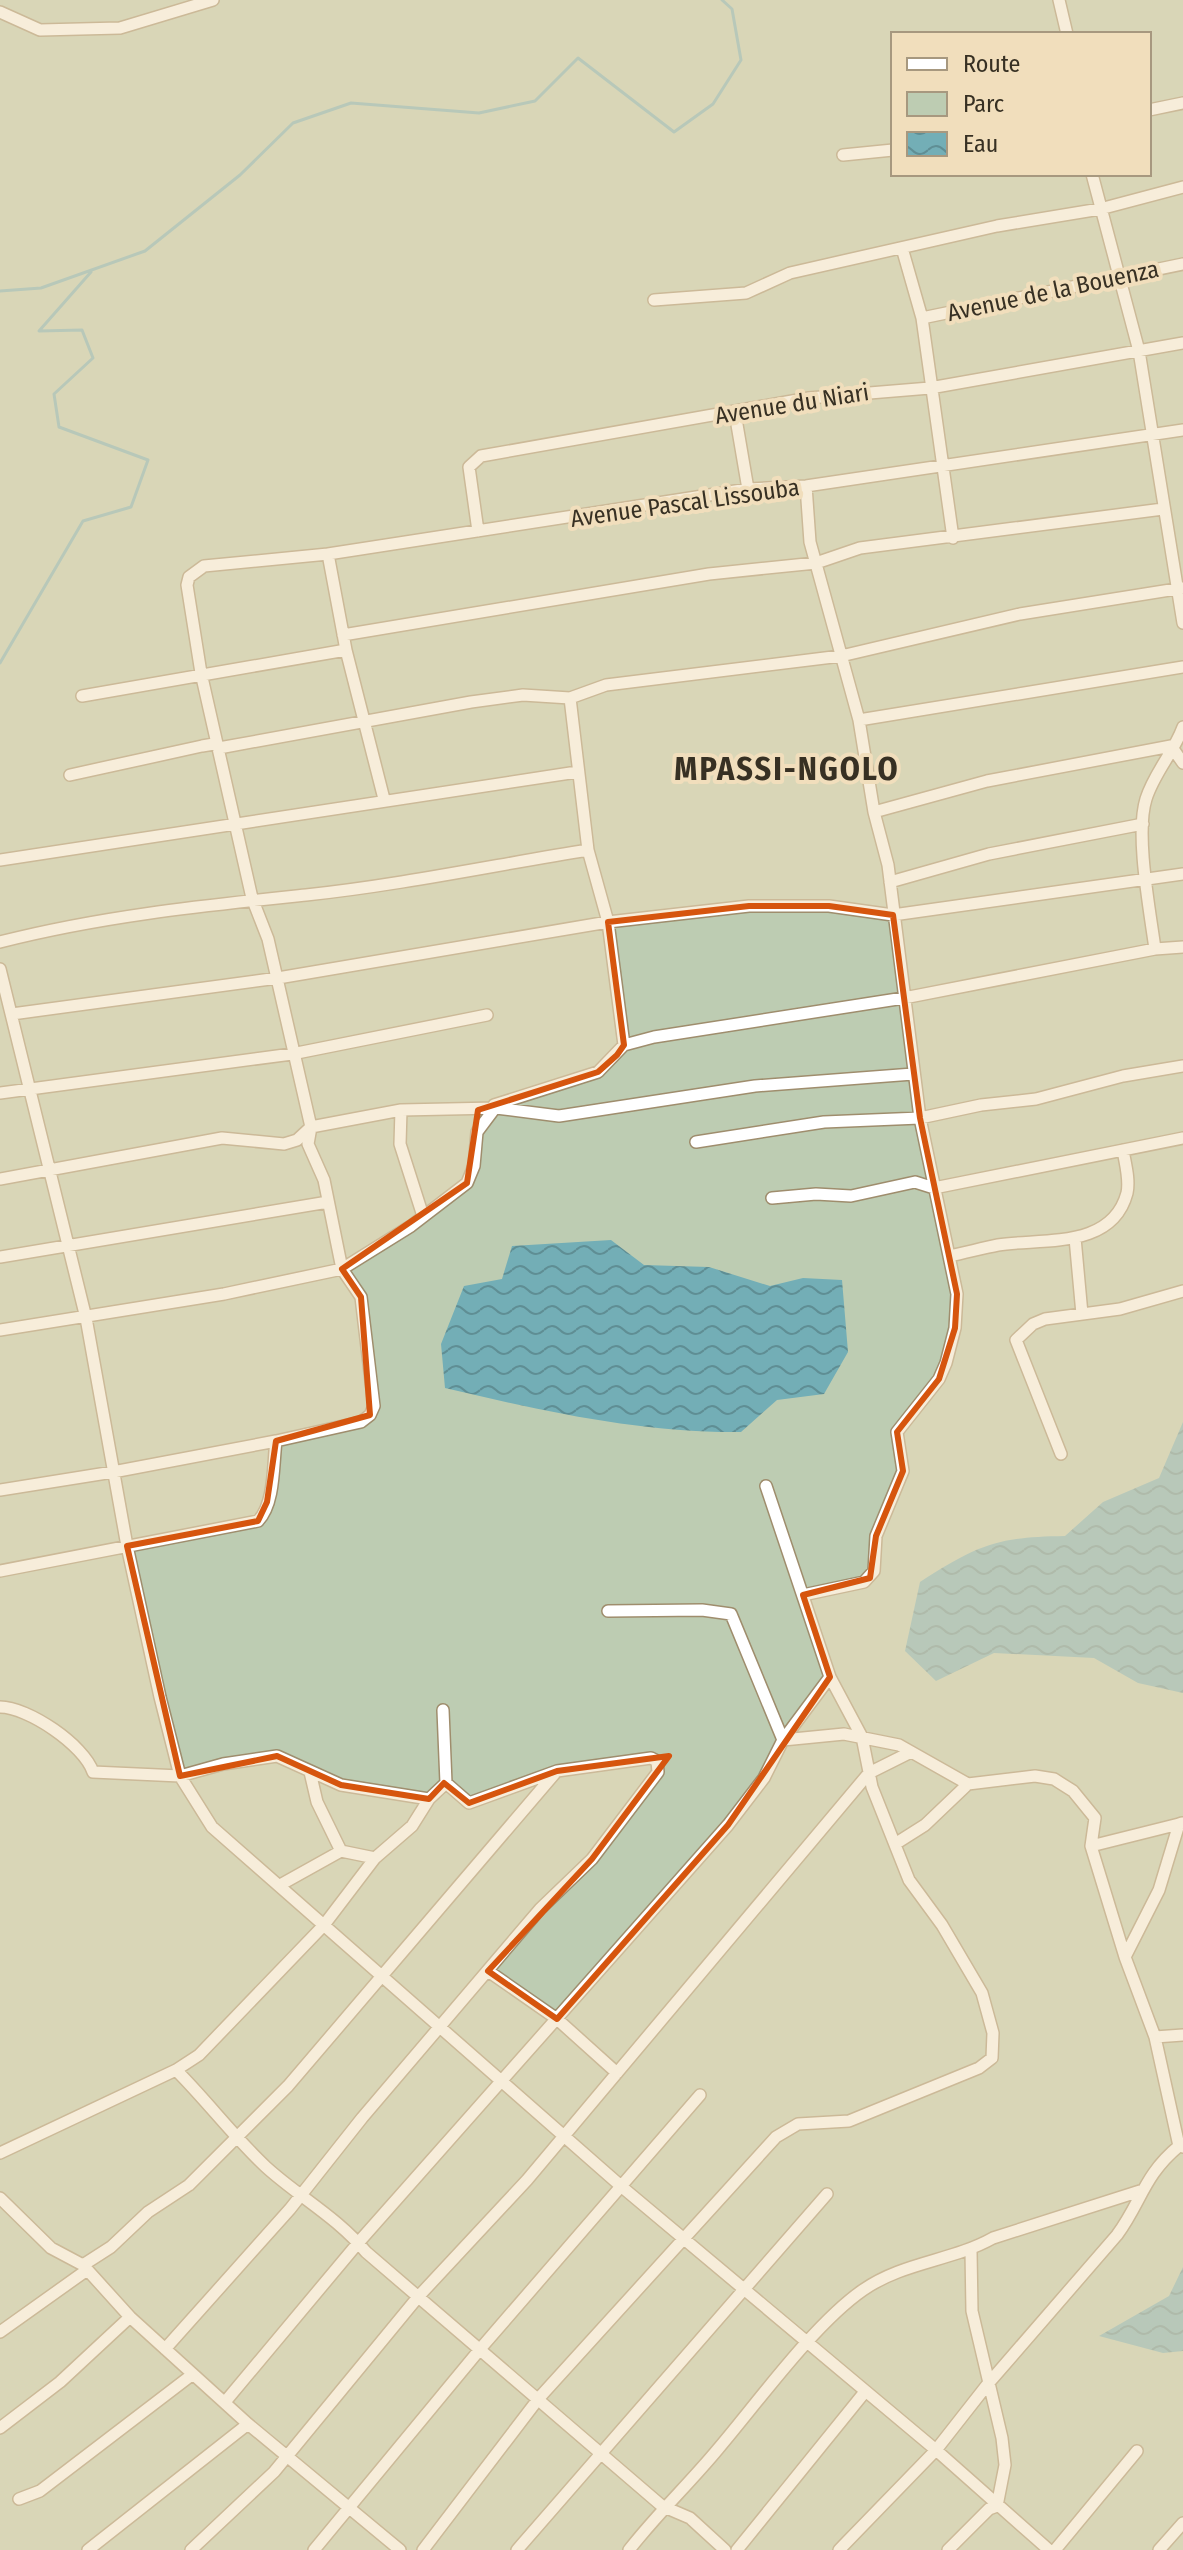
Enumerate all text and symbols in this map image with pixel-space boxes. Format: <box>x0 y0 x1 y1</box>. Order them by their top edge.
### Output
legend <box>891 32 1151 176</box>
text: Route <box>963 50 1020 78</box>
text: Parc <box>963 90 1004 118</box>
text: Eau <box>963 130 998 158</box>
street label: Avenue de la Bouenza <box>945 255 1161 327</box>
street label: Avenue du Niari <box>713 378 871 430</box>
street label: Avenue Pascal Lissouba <box>569 473 801 533</box>
district label: MPASSI-NGOLO <box>674 750 900 788</box>

